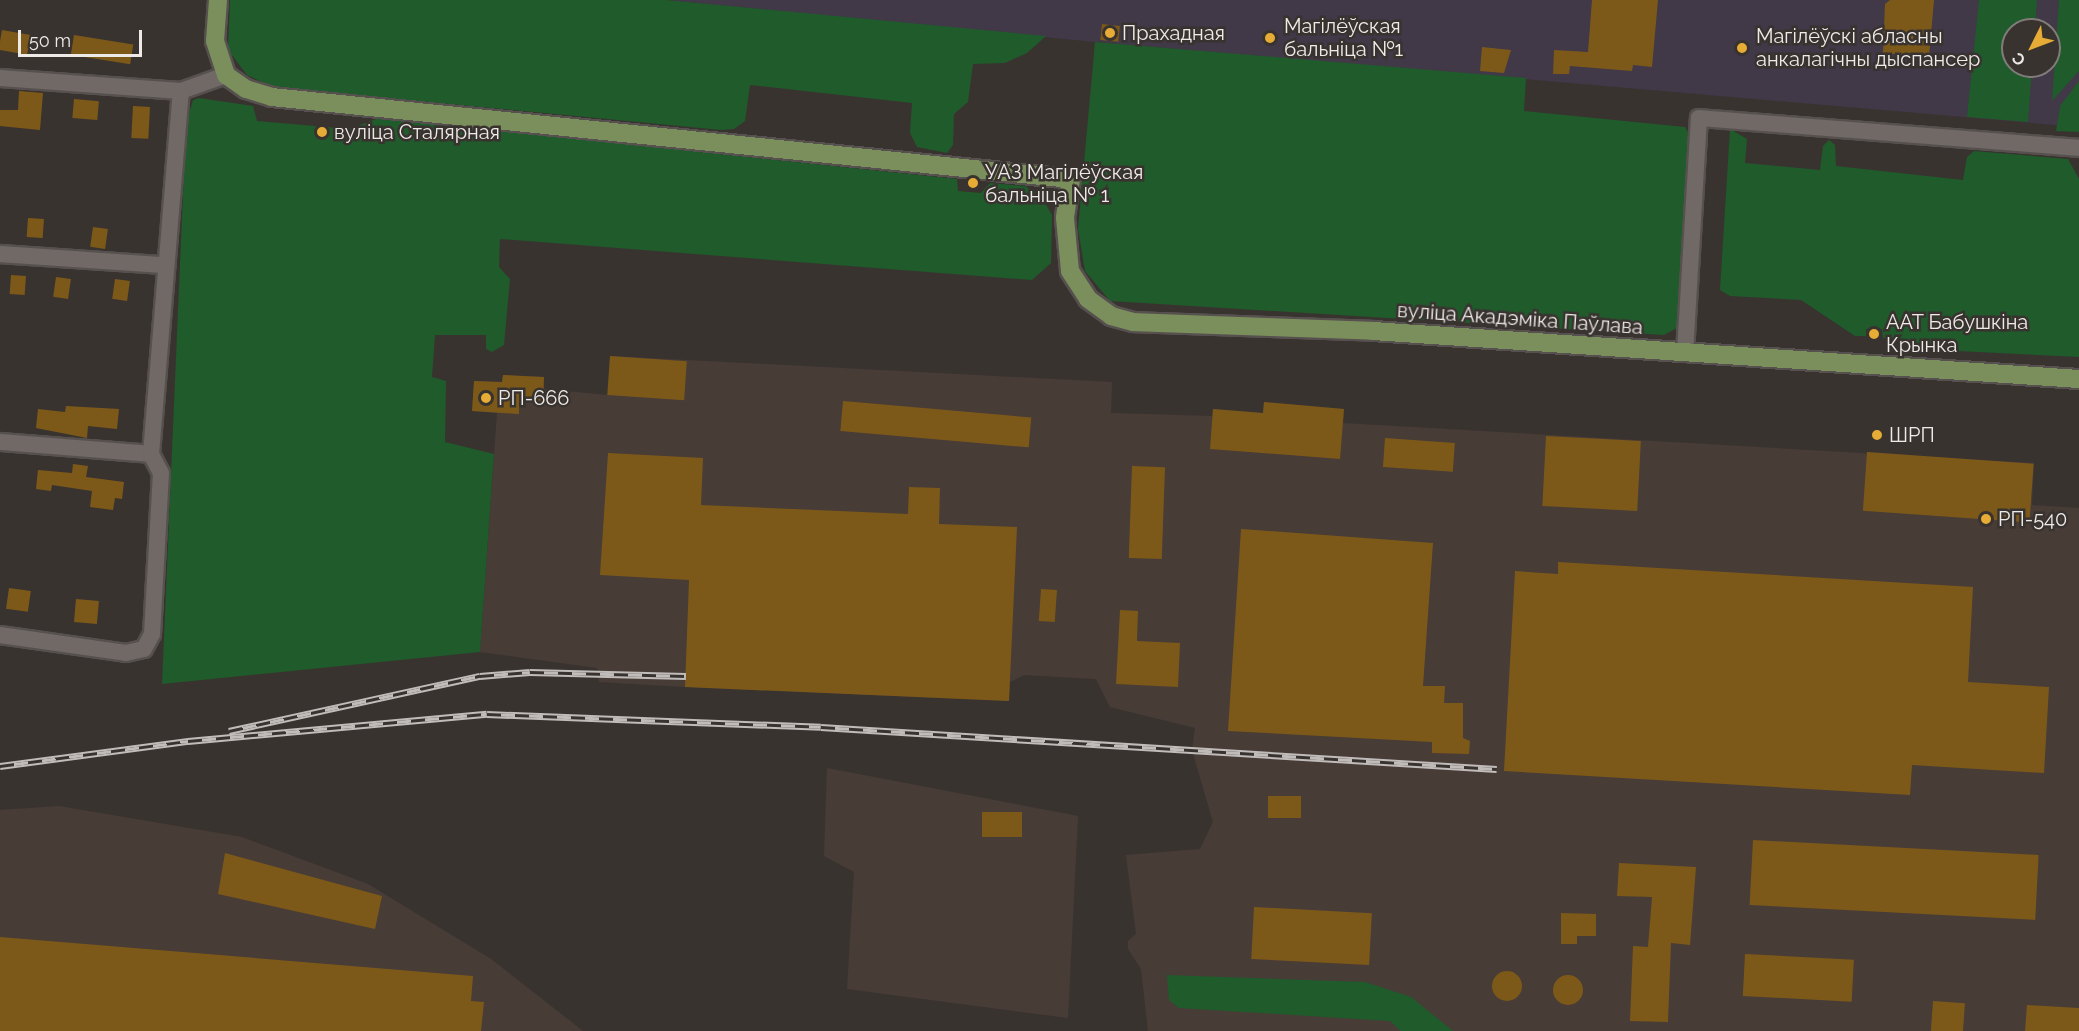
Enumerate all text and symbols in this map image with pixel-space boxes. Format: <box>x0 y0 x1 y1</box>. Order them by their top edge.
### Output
place label: Магілёўская бальніца №1 <box>1284 14 1403 61</box>
scale bar <box>21 18 146 56</box>
north arrow <box>2001 18 2061 78</box>
place label: Прахадная <box>1122 21 1225 45</box>
place label: Магілёўскі абласны анкалагічны дыспансер <box>1756 24 1980 71</box>
marker: Прахадная <box>1103 26 1117 40</box>
marker: Магілёўская бальніца №1 <box>1261 29 1279 47</box>
text: 50 m <box>29 30 71 51</box>
marker: Магілёўскі абласны анкалагічны дыспансер <box>1733 39 1751 57</box>
text: С <box>2008 49 2029 69</box>
place label: вуліца Сталярная <box>334 120 500 144</box>
marker: вуліца Сталярная <box>315 125 329 139</box>
place label: УАЗ Магілёўская бальніца № 1 <box>985 160 1143 207</box>
marker: УАЗ Магілёўская бальніца № 1 <box>966 176 980 190</box>
street label: вуліца Акадэміка Паўлава <box>1396 298 1644 340</box>
place label: ААТ Бабушкіна Крынка <box>1886 310 2029 357</box>
marker: ААТ Бабушкіна Крынка <box>1867 327 1881 341</box>
place label: РП-666 <box>498 386 569 410</box>
marker: РП-666 <box>479 391 493 405</box>
place label: ШРП <box>1889 423 1935 447</box>
marker: ШРП <box>1870 428 1884 442</box>
place label: РП-540 <box>1998 507 2067 531</box>
marker: РП-540 <box>1979 512 1993 526</box>

